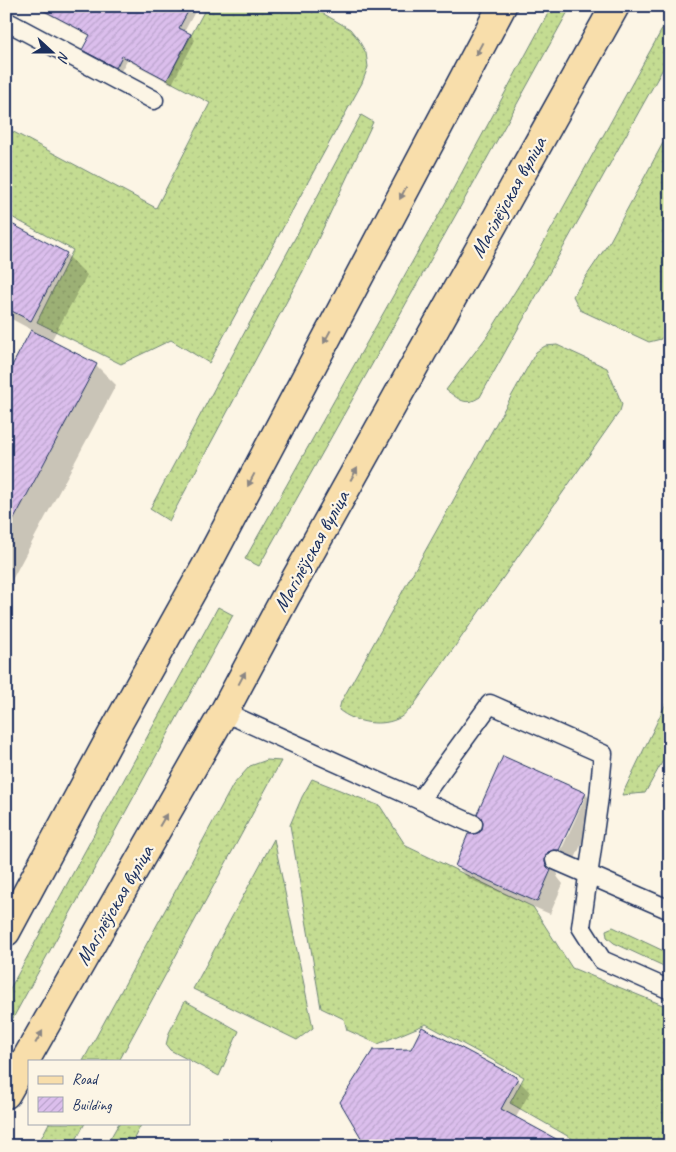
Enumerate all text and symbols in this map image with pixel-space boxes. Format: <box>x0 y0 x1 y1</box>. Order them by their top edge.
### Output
north arrow <box>28 28 78 78</box>
one-way arrow <box>475 42 483 57</box>
text: N <box>53 49 73 66</box>
street label: Магілёўская вуліца <box>464 130 553 262</box>
one-way arrow <box>399 186 407 200</box>
one-way arrow <box>323 329 331 344</box>
one-way arrow <box>350 467 358 481</box>
one-way arrow <box>247 473 255 488</box>
street label: Магілёўская вуліца <box>267 484 356 616</box>
one-way arrow <box>238 671 246 685</box>
one-way arrow <box>158 813 167 826</box>
street label: Магілёўская вуліца <box>69 839 160 970</box>
one-way arrow <box>35 1029 43 1044</box>
legend <box>28 1060 190 1124</box>
text: Road <box>72 1070 99 1089</box>
text: Building <box>72 1096 112 1115</box>

